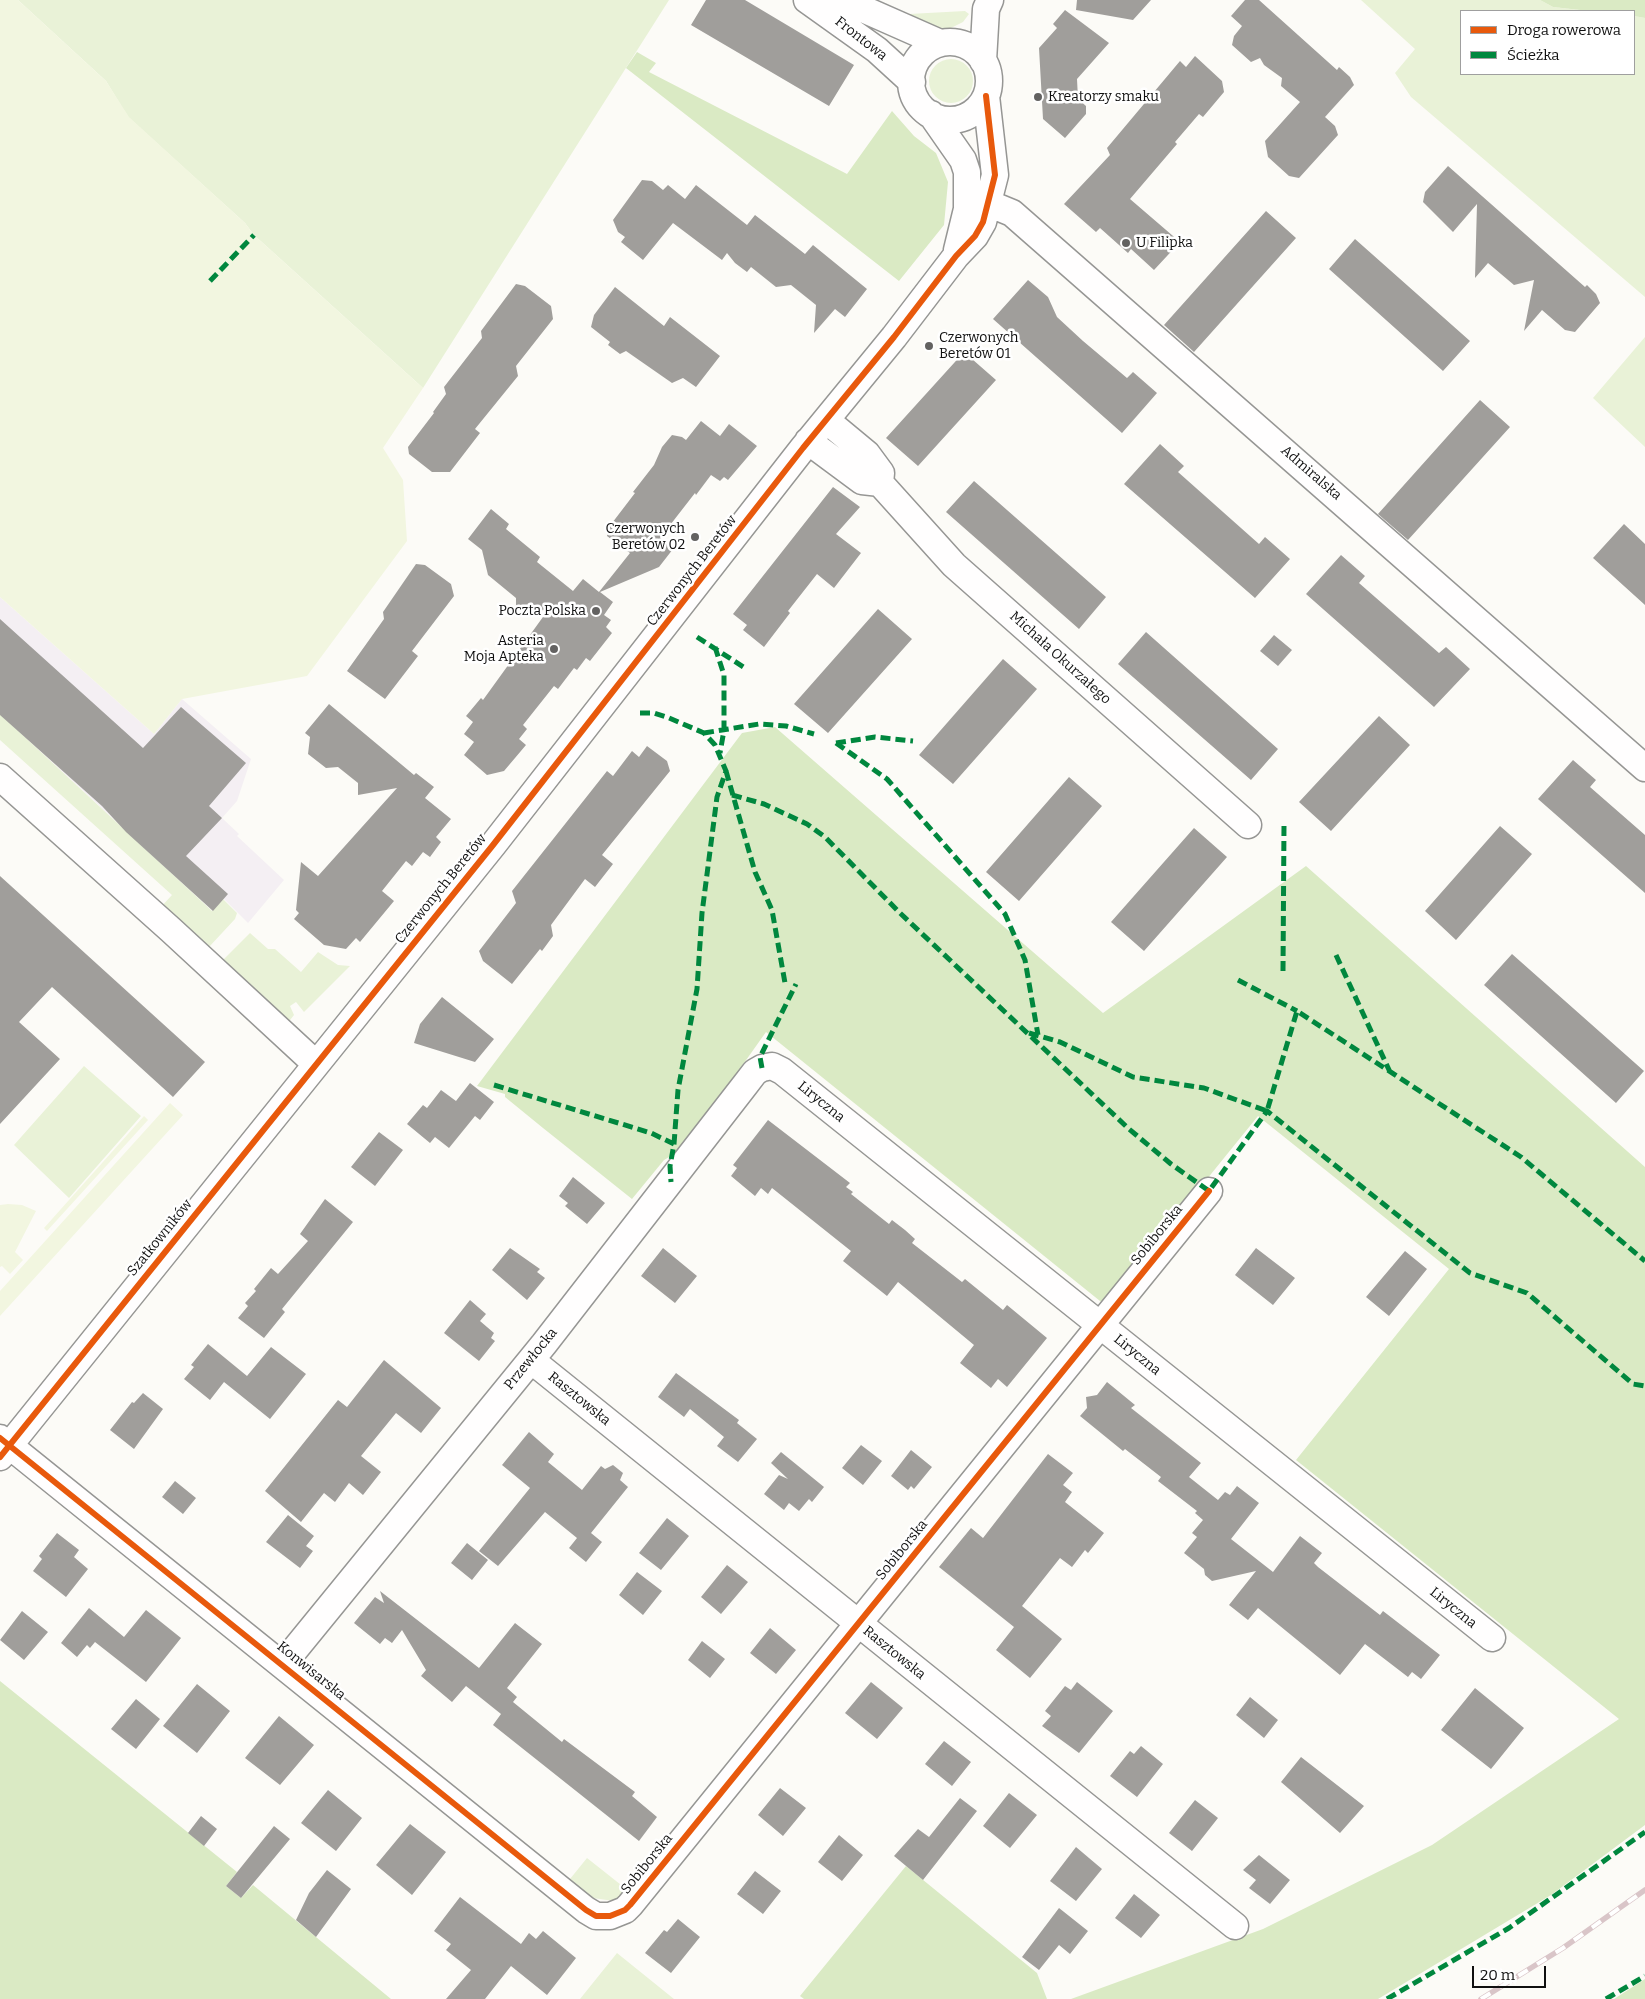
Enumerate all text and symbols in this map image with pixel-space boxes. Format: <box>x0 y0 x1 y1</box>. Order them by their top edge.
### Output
legend <box>1460 10 1635 75</box>
street label: Frontowa <box>832 13 890 65</box>
text: Droga rowerowa <box>1507 21 1621 39</box>
text: Ścieżka <box>1507 46 1559 64</box>
place label: Kreatorzy smaku <box>1048 89 1159 105</box>
marker: Kreatorzy smaku <box>1032 91 1044 103</box>
place label: U Filipka <box>1136 235 1193 251</box>
marker: U Filipka <box>1120 237 1132 249</box>
place label: Czerwonych Beretów 01 <box>939 330 1019 362</box>
marker: Czerwonych Beretów 01 <box>923 340 935 352</box>
street label: Admiralska <box>1277 442 1345 504</box>
street label: Czerwonych Beretów <box>643 512 741 630</box>
place label: Czerwonych Beretów 02 <box>605 521 685 554</box>
marker: Czerwonych Beretów 02 <box>689 531 701 543</box>
place label: Poczta Polska <box>498 603 586 619</box>
marker: Poczta Polska <box>590 605 602 617</box>
street label: Michała Okurzałego <box>1006 608 1114 708</box>
place label: Asteria Moja Apteka <box>464 633 544 666</box>
marker: Asteria Moja Apteka <box>548 643 560 655</box>
street label: Czerwonych Beretów <box>392 831 490 947</box>
street label: Liryczna <box>794 1078 848 1126</box>
street label: Szatkowników <box>124 1196 196 1280</box>
street label: Sobiborska <box>1128 1202 1186 1268</box>
street label: Przewłocka <box>501 1325 561 1393</box>
street label: Liryczna <box>1110 1331 1164 1379</box>
street label: Rasztowska <box>544 1369 614 1429</box>
street label: Sobiborska <box>873 1517 931 1583</box>
street label: Liryczna <box>1426 1584 1480 1632</box>
street label: Rasztowska <box>859 1623 929 1683</box>
street label: Konwisarska <box>273 1638 349 1704</box>
street label: Sobiborska <box>618 1831 676 1897</box>
scale bar <box>1475 1956 1549 1988</box>
text: 20 m <box>1480 1966 1515 1984</box>

